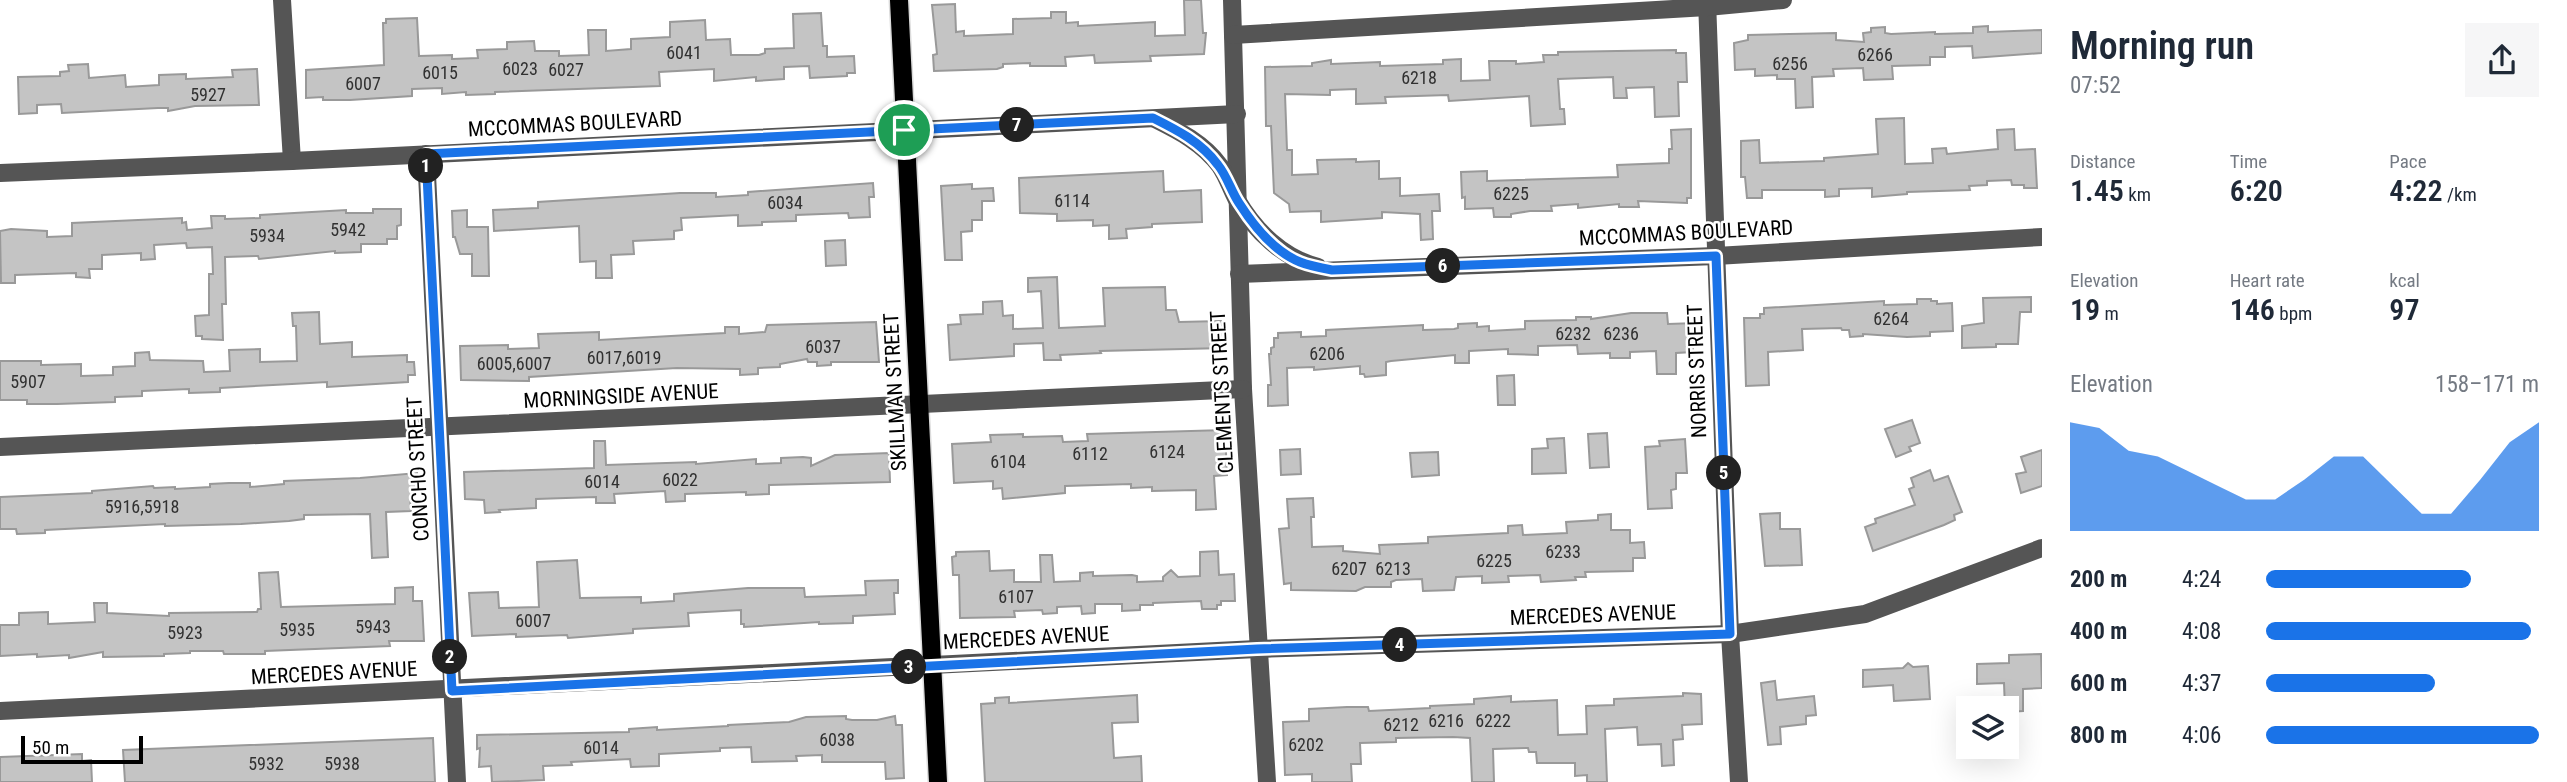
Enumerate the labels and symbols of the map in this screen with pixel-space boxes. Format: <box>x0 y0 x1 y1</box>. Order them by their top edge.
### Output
house number: 6041 <box>666 42 702 63</box>
house number: 6266 <box>1857 44 1893 65</box>
house number: 6256 <box>1772 53 1808 74</box>
house number: 6023 <box>502 58 538 79</box>
house number: 6027 <box>548 59 584 80</box>
house number: 6015 <box>422 62 458 83</box>
house number: 6218 <box>1401 67 1437 88</box>
house number: 6007 <box>345 73 381 94</box>
house number: 5927 <box>190 84 226 105</box>
pin <box>874 100 934 160</box>
street label: MCCOMMAS BOULEVARD <box>467 106 683 142</box>
pin: 7 <box>1000 108 1034 142</box>
pin: 1 <box>408 148 444 184</box>
house number: 6225 <box>1493 183 1529 204</box>
house number: 6114 <box>1054 190 1090 211</box>
house number: 6034 <box>767 192 803 213</box>
street label: MCCOMMAS BOULEVARD <box>1578 215 1794 251</box>
house number: 5942 <box>330 219 366 240</box>
house number: 5934 <box>249 225 285 246</box>
pin: 6 <box>1426 248 1460 284</box>
street label: NORRIS STREET <box>1683 304 1711 438</box>
house number: 6264 <box>1873 308 1909 329</box>
street label: CLEMENTS STREET <box>1206 310 1238 474</box>
street label: SKILLMAN STREET <box>879 312 911 472</box>
house number: 6232 <box>1555 323 1591 344</box>
house number: 6236 <box>1603 323 1639 344</box>
house number: 6037 <box>805 336 841 357</box>
house number: 6206 <box>1309 343 1345 364</box>
house number: 6017,6019 <box>587 347 661 368</box>
house number: 6005,6007 <box>477 353 551 374</box>
house number: 5907 <box>10 371 46 392</box>
street label: MORNINGSIDE AVENUE <box>523 379 719 413</box>
street label: CONCHO STREET <box>402 396 434 542</box>
house number: 6124 <box>1149 441 1185 462</box>
house number: 6112 <box>1072 443 1108 464</box>
house number: 6104 <box>990 451 1026 472</box>
pin: 5 <box>1706 456 1742 490</box>
house number: 6022 <box>662 469 698 490</box>
house number: 6014 <box>584 471 620 492</box>
house number: 5916,5918 <box>105 496 179 517</box>
house number: 6233 <box>1545 541 1581 562</box>
house number: 6225 <box>1476 550 1512 571</box>
house number: 6207 <box>1331 558 1367 579</box>
house number: 6213 <box>1375 558 1411 579</box>
house number: 6107 <box>998 586 1034 607</box>
street label: MERCEDES AVENUE <box>1509 600 1677 630</box>
house number: 6007 <box>515 610 551 631</box>
house number: 5943 <box>355 616 391 637</box>
house number: 5935 <box>279 619 315 640</box>
house number: 5923 <box>167 622 203 643</box>
street label: MERCEDES AVENUE <box>942 622 1110 654</box>
pin: 4 <box>1382 628 1418 662</box>
pin: 2 <box>433 640 468 674</box>
pin: 3 <box>892 650 926 684</box>
street label: MERCEDES AVENUE <box>250 657 418 689</box>
house number: 6216 <box>1428 710 1464 731</box>
house number: 6222 <box>1475 710 1511 731</box>
house number: 6212 <box>1383 714 1419 735</box>
house number: 6038 <box>819 729 855 750</box>
scale bar <box>21 733 144 765</box>
house number: 6202 <box>1288 734 1324 755</box>
house number: 6014 <box>583 737 619 758</box>
house number: 5932 <box>248 753 284 774</box>
house number: 5938 <box>324 753 360 774</box>

